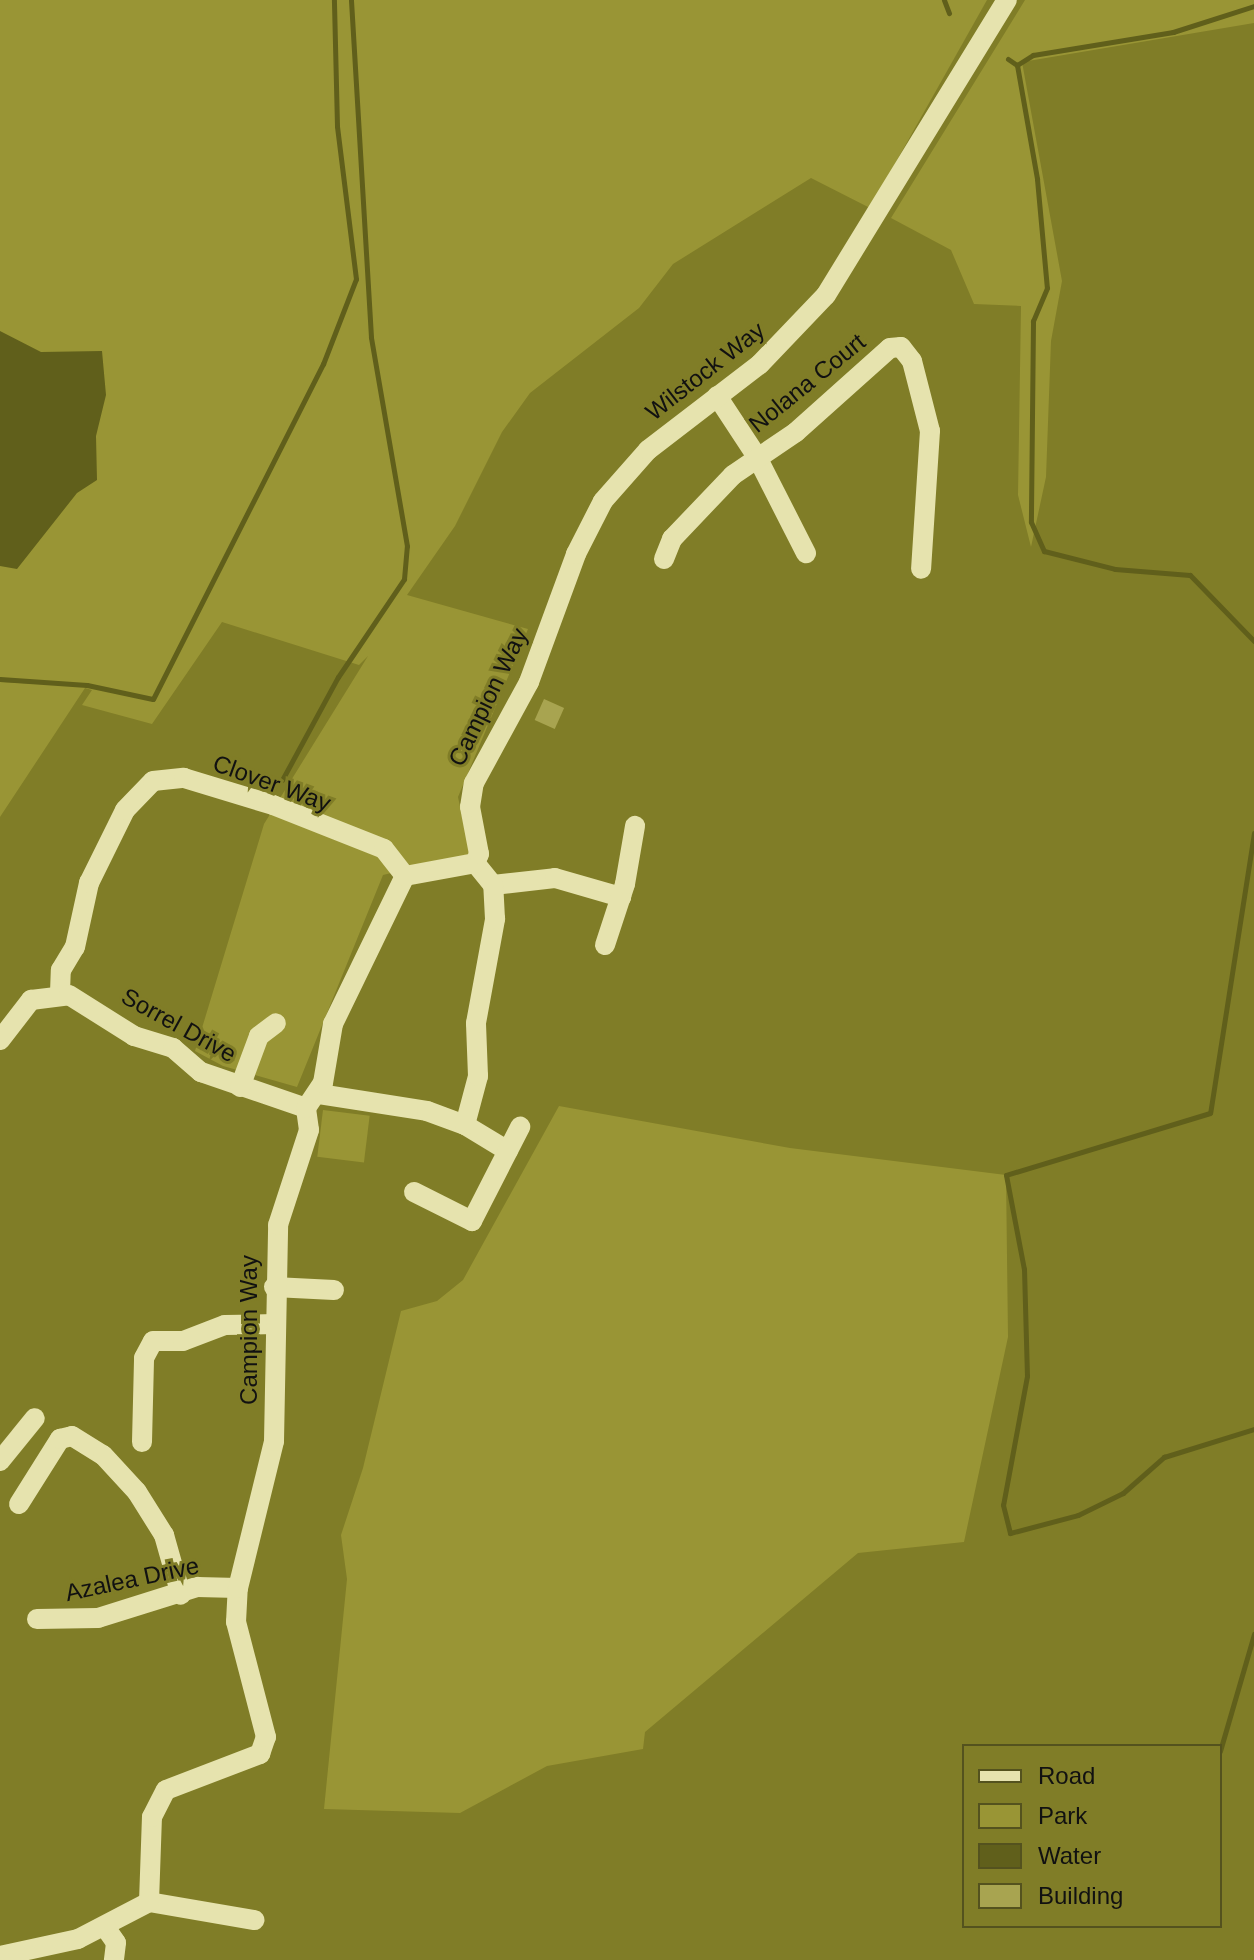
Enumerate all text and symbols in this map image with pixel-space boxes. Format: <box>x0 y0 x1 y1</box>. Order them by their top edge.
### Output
street label: Wilstock Way <box>640 316 770 426</box>
street label: Nolana Court <box>743 327 871 439</box>
street label: Campion Way <box>442 623 534 771</box>
street label: Clover Way <box>209 748 335 818</box>
street label: Sorrel Drive <box>117 982 241 1068</box>
street label: Campion Way <box>235 1255 263 1405</box>
street label: Azalea Drive <box>62 1551 202 1607</box>
legend <box>962 1744 1222 1928</box>
text: Road <box>1038 1762 1095 1789</box>
text: Park <box>1038 1802 1087 1829</box>
text: Water <box>1038 1842 1101 1869</box>
text: Building <box>1038 1882 1123 1909</box>

